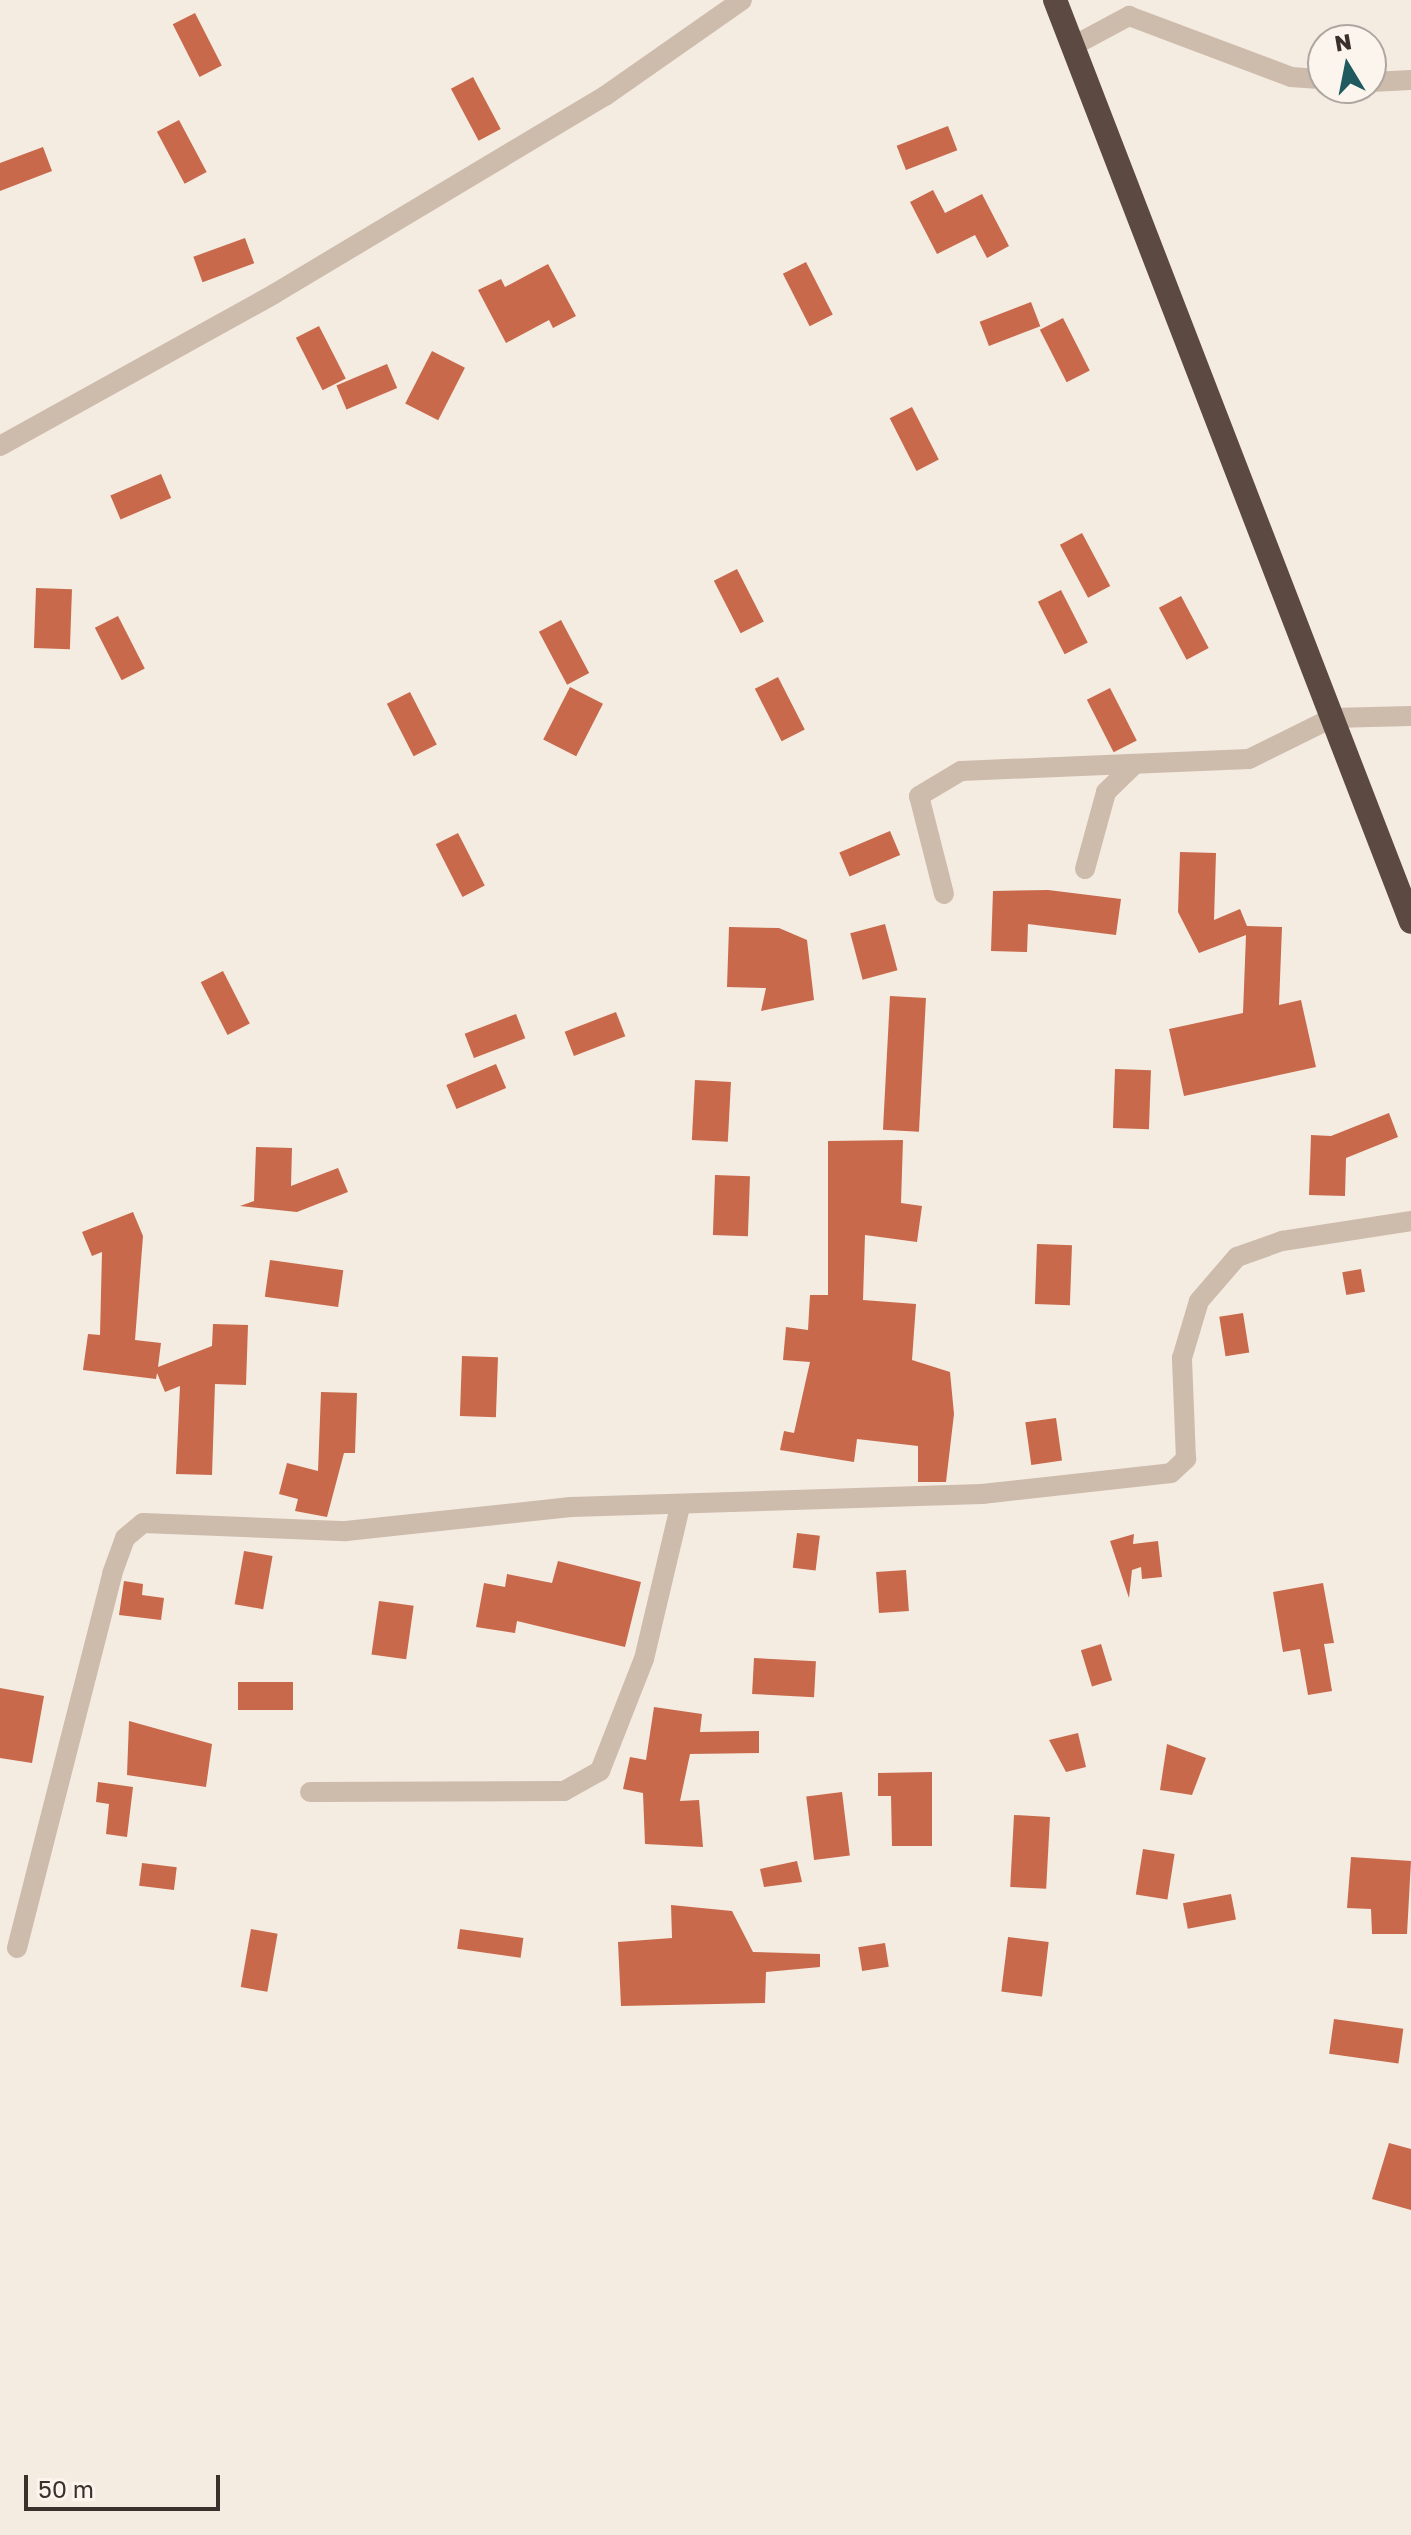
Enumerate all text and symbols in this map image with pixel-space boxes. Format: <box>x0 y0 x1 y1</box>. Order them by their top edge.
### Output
north arrow <box>1307 24 1387 104</box>
text: N <box>1333 27 1354 57</box>
scale bar <box>28 2459 224 2509</box>
text: 50 m <box>38 2474 94 2503</box>

